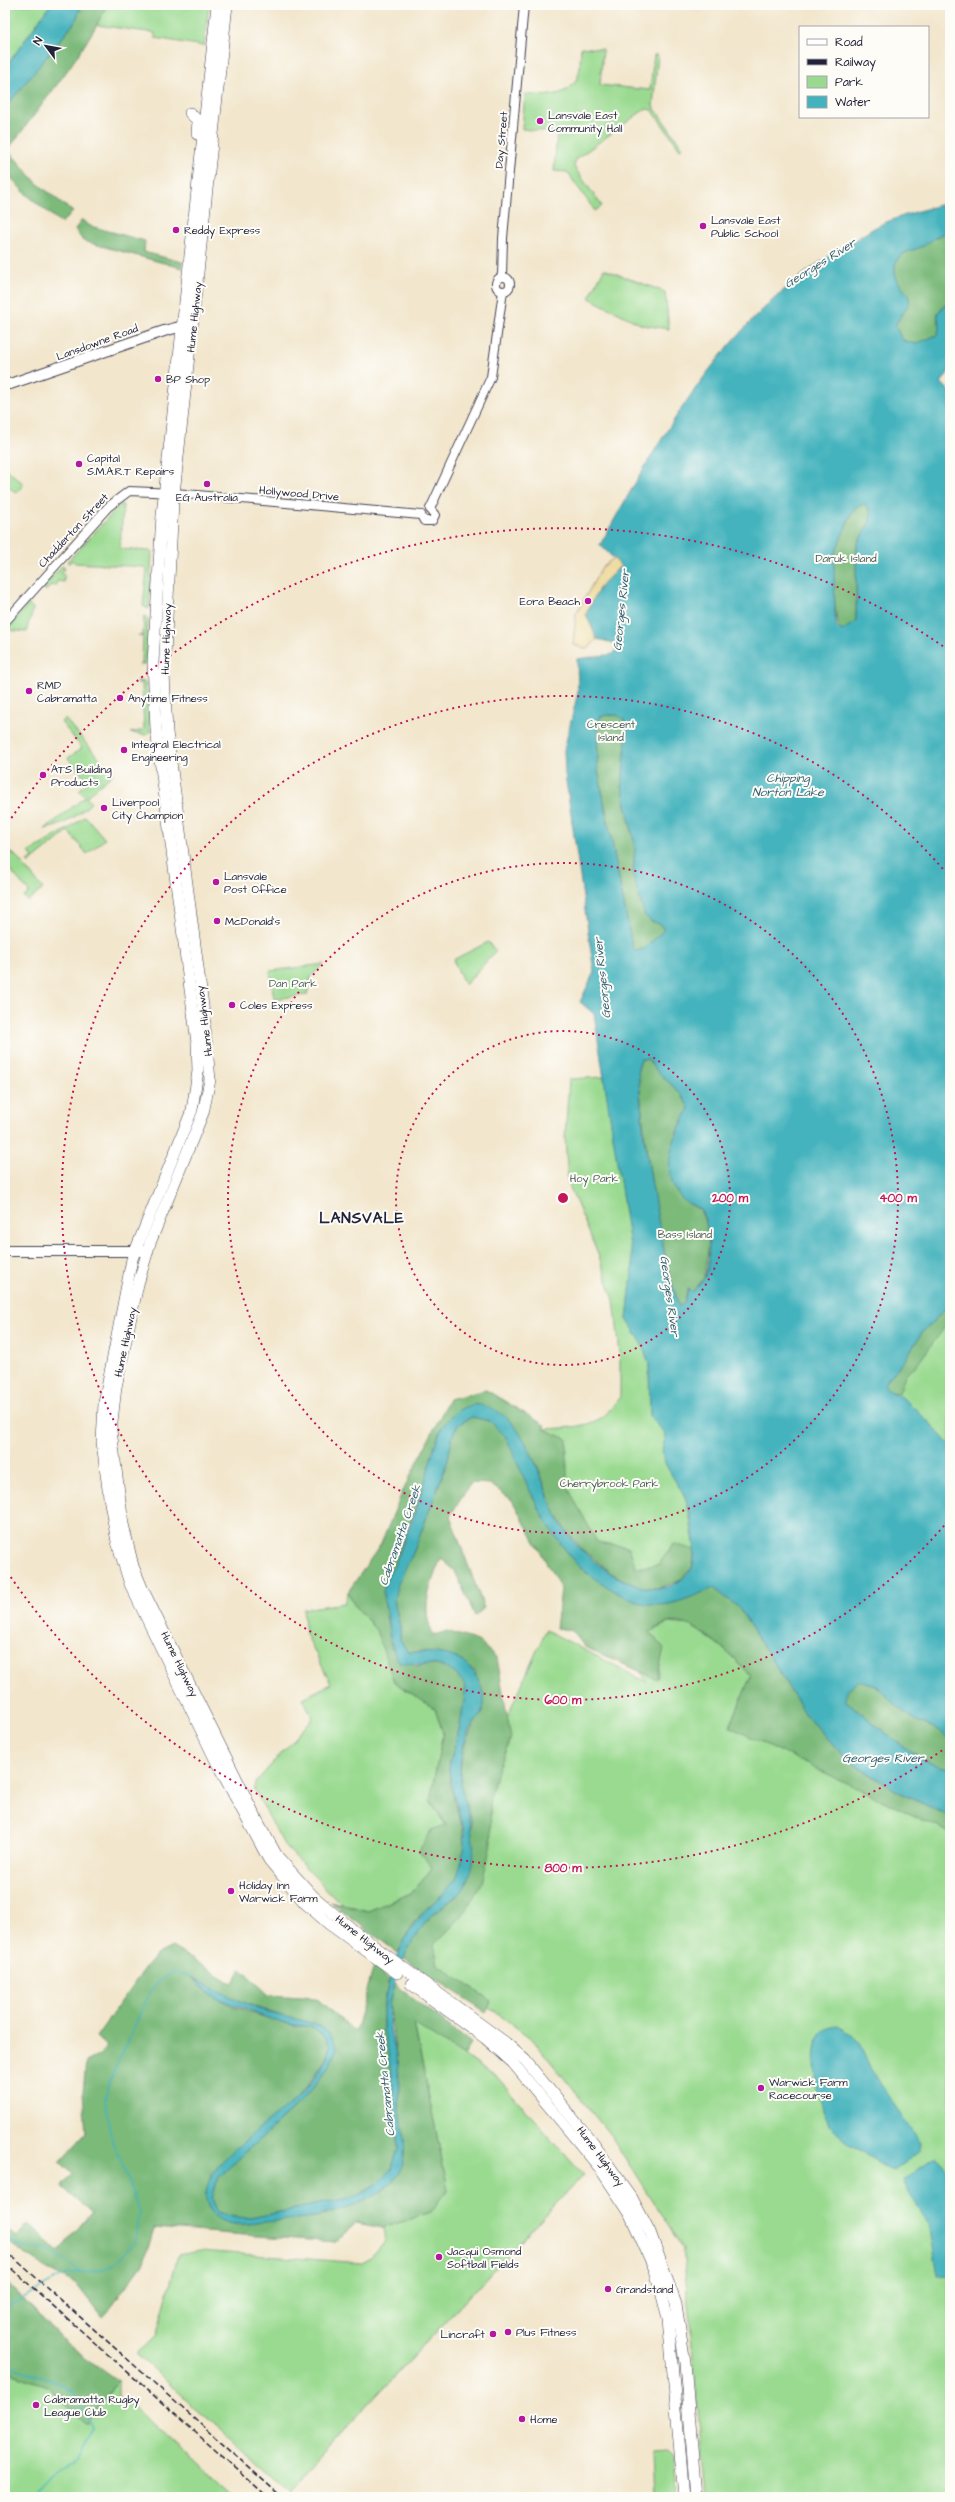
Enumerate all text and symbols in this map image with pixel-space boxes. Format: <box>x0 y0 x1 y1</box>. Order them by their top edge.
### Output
north arrow <box>26 26 66 66</box>
legend <box>799 26 929 118</box>
text: N <box>30 34 46 48</box>
text: Road <box>835 34 863 51</box>
text: Railway <box>835 54 876 72</box>
text: Park <box>835 74 863 91</box>
text: Water <box>835 94 871 111</box>
place label: Lansvale East Community Hall <box>548 108 623 137</box>
street label: Day Street <box>492 110 513 169</box>
marker: Lansvale East Community Hall <box>535 116 545 126</box>
place label: Lansvale East Public School <box>711 213 781 241</box>
marker: Lansvale East Public School <box>698 221 708 231</box>
place label: Reddy Express <box>184 223 261 239</box>
marker: Reddy Express <box>171 225 181 235</box>
water label: Georges River <box>781 234 861 293</box>
street label: Hume Highway <box>183 281 207 353</box>
street label: Lansdowne Road <box>54 321 141 364</box>
place label: BP Shop <box>166 372 210 387</box>
marker: BP Shop <box>153 374 163 384</box>
place label: Capital S.M.A.R.T Repairs <box>87 451 175 479</box>
marker: Capital S.M.A.R.T Repairs <box>74 459 84 469</box>
marker: EG Australia <box>202 479 212 489</box>
street label: Hollywood Drive <box>258 483 340 505</box>
street label: Chadderton Street <box>35 489 112 571</box>
place label: EG Australia <box>176 490 238 505</box>
park label: Daruk Island <box>815 551 877 566</box>
water label: Georges River <box>609 567 635 652</box>
place label: Eora Beach <box>519 594 581 609</box>
marker: Eora Beach <box>583 596 593 606</box>
street label: Hume Highway <box>158 603 176 675</box>
place label: RMD Cabramatta <box>37 678 97 706</box>
marker: RMD Cabramatta <box>24 686 34 696</box>
place label: Anytime Fitness <box>128 691 208 707</box>
marker: Anytime Fitness <box>115 693 125 703</box>
park label: Crescent Island <box>587 717 636 745</box>
place label: Integral Electrical Engineering <box>132 737 221 766</box>
marker: Integral Electrical Engineering <box>119 745 129 755</box>
place label: ATS Building Products <box>51 762 112 790</box>
marker: ATS Building Products <box>38 770 48 780</box>
water label: Chipping Norton Lake <box>752 770 824 801</box>
place label: Liverpool City Champion <box>112 795 184 824</box>
marker: Liverpool City Champion <box>99 803 109 813</box>
place label: Lansvale Post Office <box>224 869 287 897</box>
marker: Lansvale Post Office <box>211 877 221 887</box>
place label: McDonald's <box>225 914 281 929</box>
marker: McDonald's <box>212 916 222 926</box>
water label: Georges River <box>590 935 616 1019</box>
park label: Dan Park <box>269 976 317 991</box>
street label: Hume Highway <box>193 985 217 1057</box>
place label: Coles Express <box>240 998 313 1013</box>
marker: Coles Express <box>227 1000 237 1010</box>
park label: Hoy Park <box>570 1171 619 1187</box>
text: 200 m <box>711 1190 749 1207</box>
text: 400 m <box>879 1190 917 1207</box>
centre of rings <box>556 1191 570 1205</box>
district label: LANSVALE <box>319 1208 405 1229</box>
park label: Bass Island <box>658 1227 713 1242</box>
water label: Georges River <box>654 1255 684 1339</box>
street label: Hume Highway <box>111 1306 141 1379</box>
park label: Cherrybrook Park <box>560 1476 659 1492</box>
water label: Cabramatta Creek <box>375 1482 426 1588</box>
street label: Hume Highway <box>156 1629 202 1700</box>
text: 600 m <box>545 1692 582 1709</box>
water label: Georges River <box>842 1750 925 1768</box>
text: 800 m <box>544 1860 582 1877</box>
place label: Holiday Inn Warwick Farm <box>239 1878 318 1906</box>
marker: Holiday Inn Warwick Farm <box>226 1886 236 1896</box>
street label: Hume Highway <box>331 1912 397 1968</box>
water label: Cabramatta Creek <box>371 2030 399 2137</box>
place label: Warwick Farm Racecourse <box>769 2075 848 2103</box>
marker: Warwick Farm Racecourse <box>756 2083 766 2093</box>
street label: Hume Highway <box>572 2123 628 2190</box>
place label: Jacqui Osmond Softball Fields <box>447 2244 522 2272</box>
marker: Jacqui Osmond Softball Fields <box>434 2252 444 2262</box>
place label: Grandstand <box>616 2282 673 2297</box>
marker: Grandstand <box>603 2284 613 2294</box>
place label: Plus Fitness <box>516 2325 577 2340</box>
place label: Lincraft <box>441 2327 486 2342</box>
marker: Plus Fitness <box>503 2327 513 2337</box>
marker: Lincraft <box>488 2329 498 2339</box>
place label: Cabramatta Rugby League Club <box>44 2392 140 2421</box>
marker: Cabramatta Rugby League Club <box>31 2400 41 2410</box>
place label: Home <box>530 2412 557 2427</box>
marker: Home <box>517 2414 527 2424</box>

